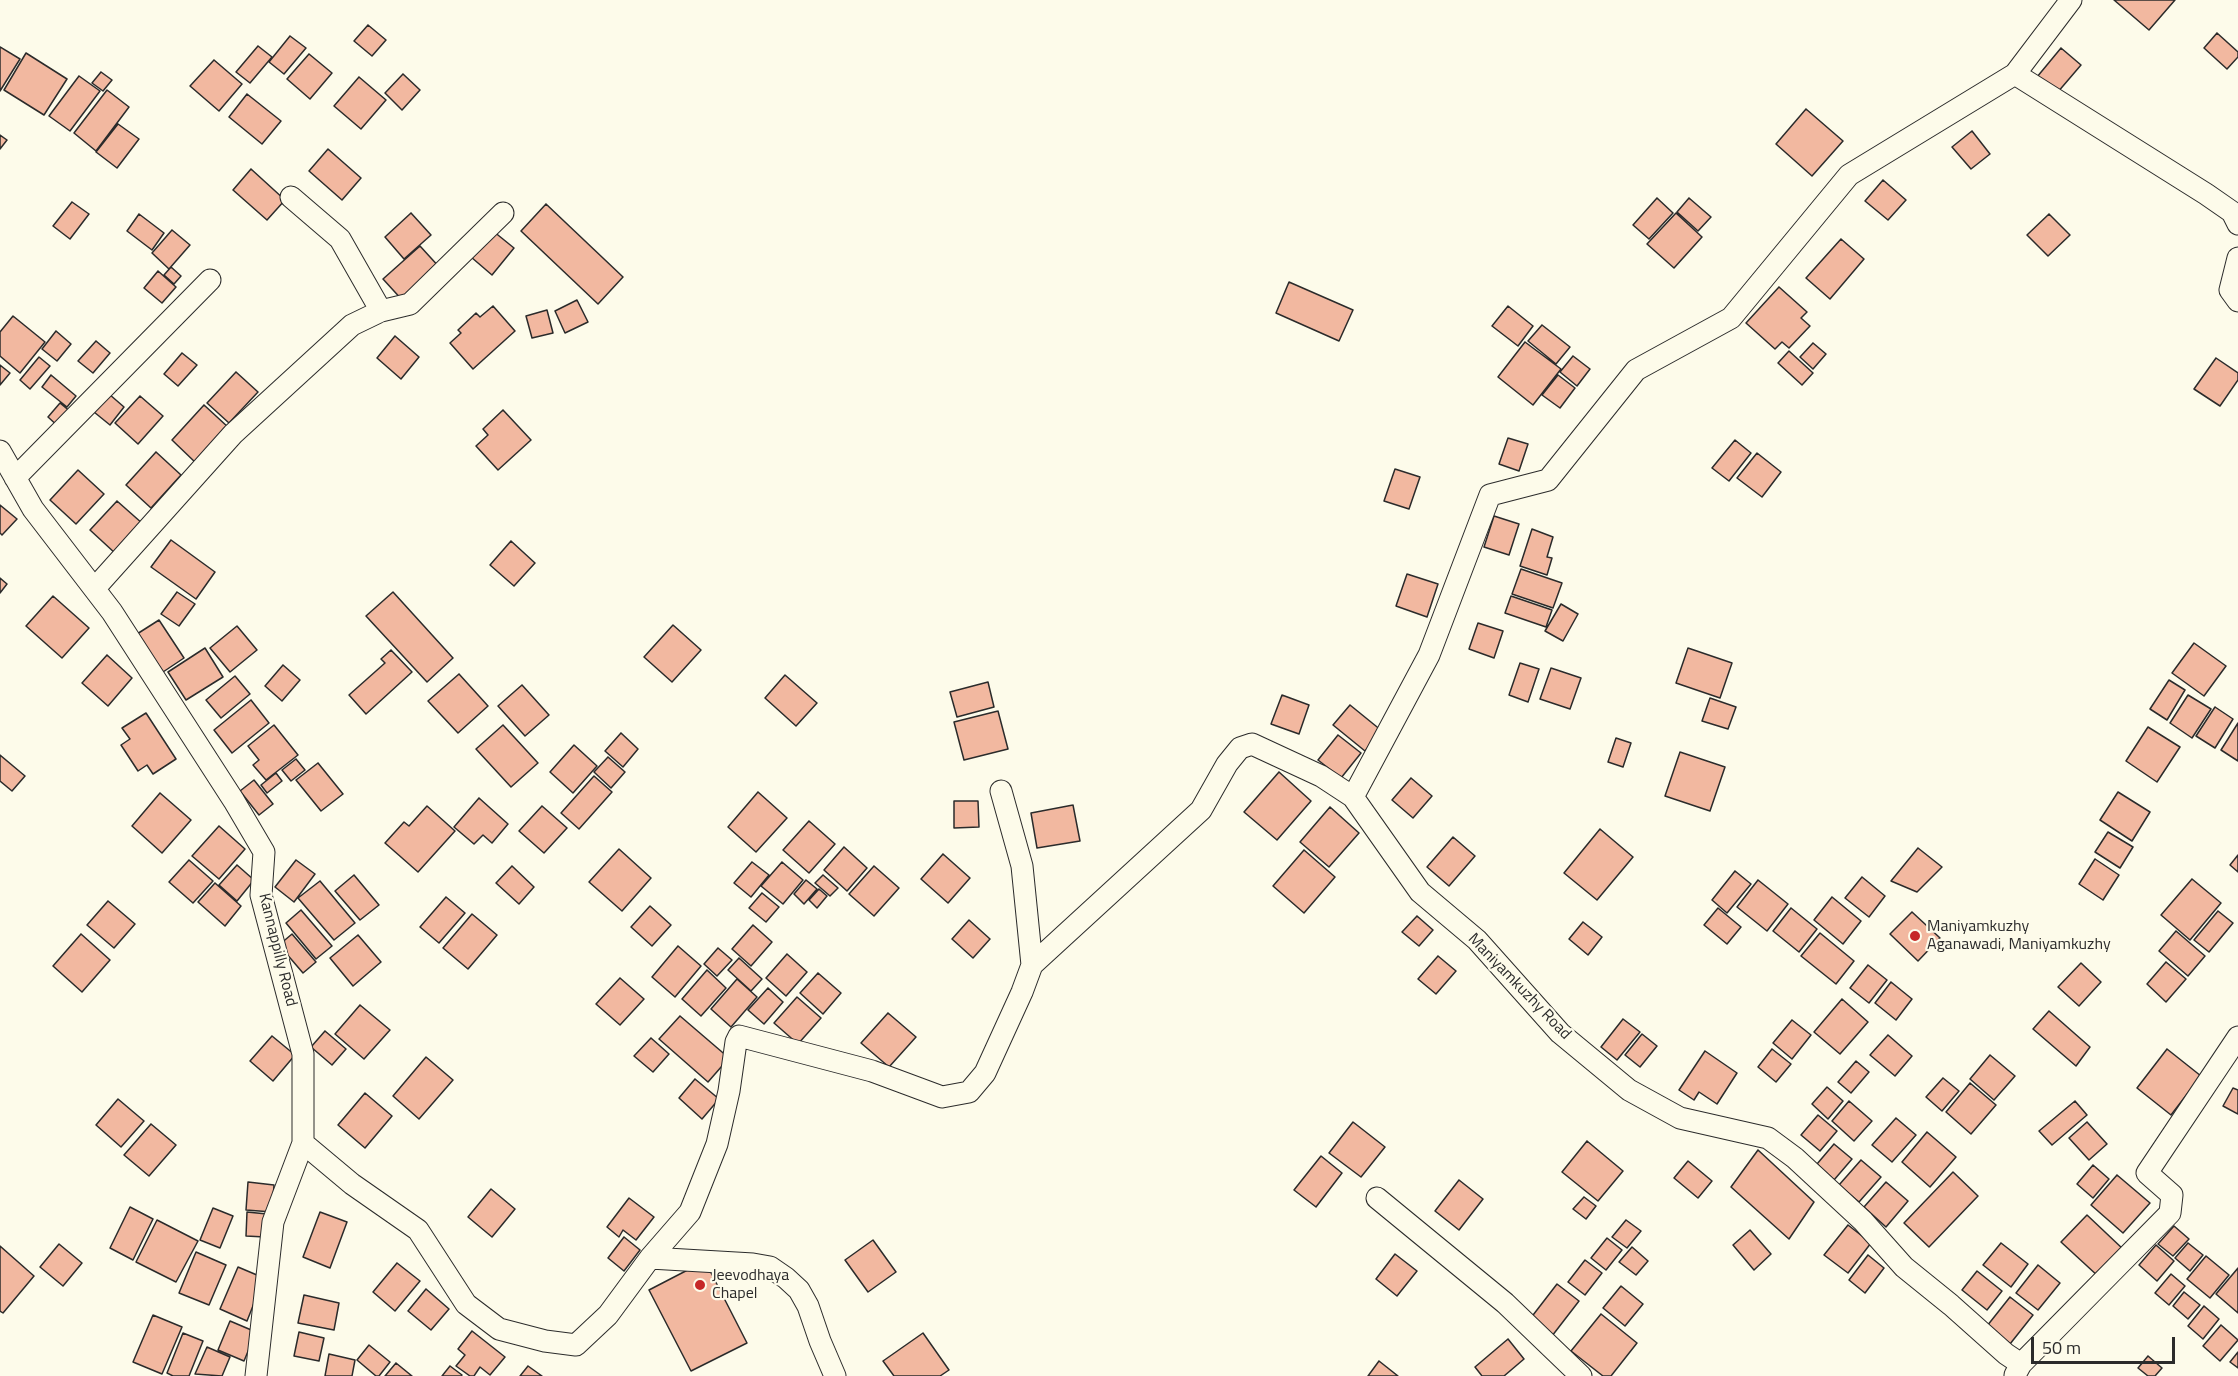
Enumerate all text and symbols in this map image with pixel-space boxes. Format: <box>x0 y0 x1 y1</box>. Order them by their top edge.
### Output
street label: Kannappilly Road <box>254 891 300 1009</box>
place label: Maniyamkuzhy Aganawadi, Maniyamkuzhy <box>1927 917 2111 955</box>
marker: Maniyamkuzhy Aganawadi, Maniyamkuzhy <box>1908 929 1922 943</box>
street label: Maniyamkuzhy Road <box>1463 930 1575 1044</box>
place label: Jeevodhaya Chapel <box>712 1266 789 1304</box>
marker: Jeevodhaya Chapel <box>693 1278 707 1292</box>
scale bar <box>2034 1325 2178 1363</box>
text: 50 m <box>2042 1334 2081 1361</box>

